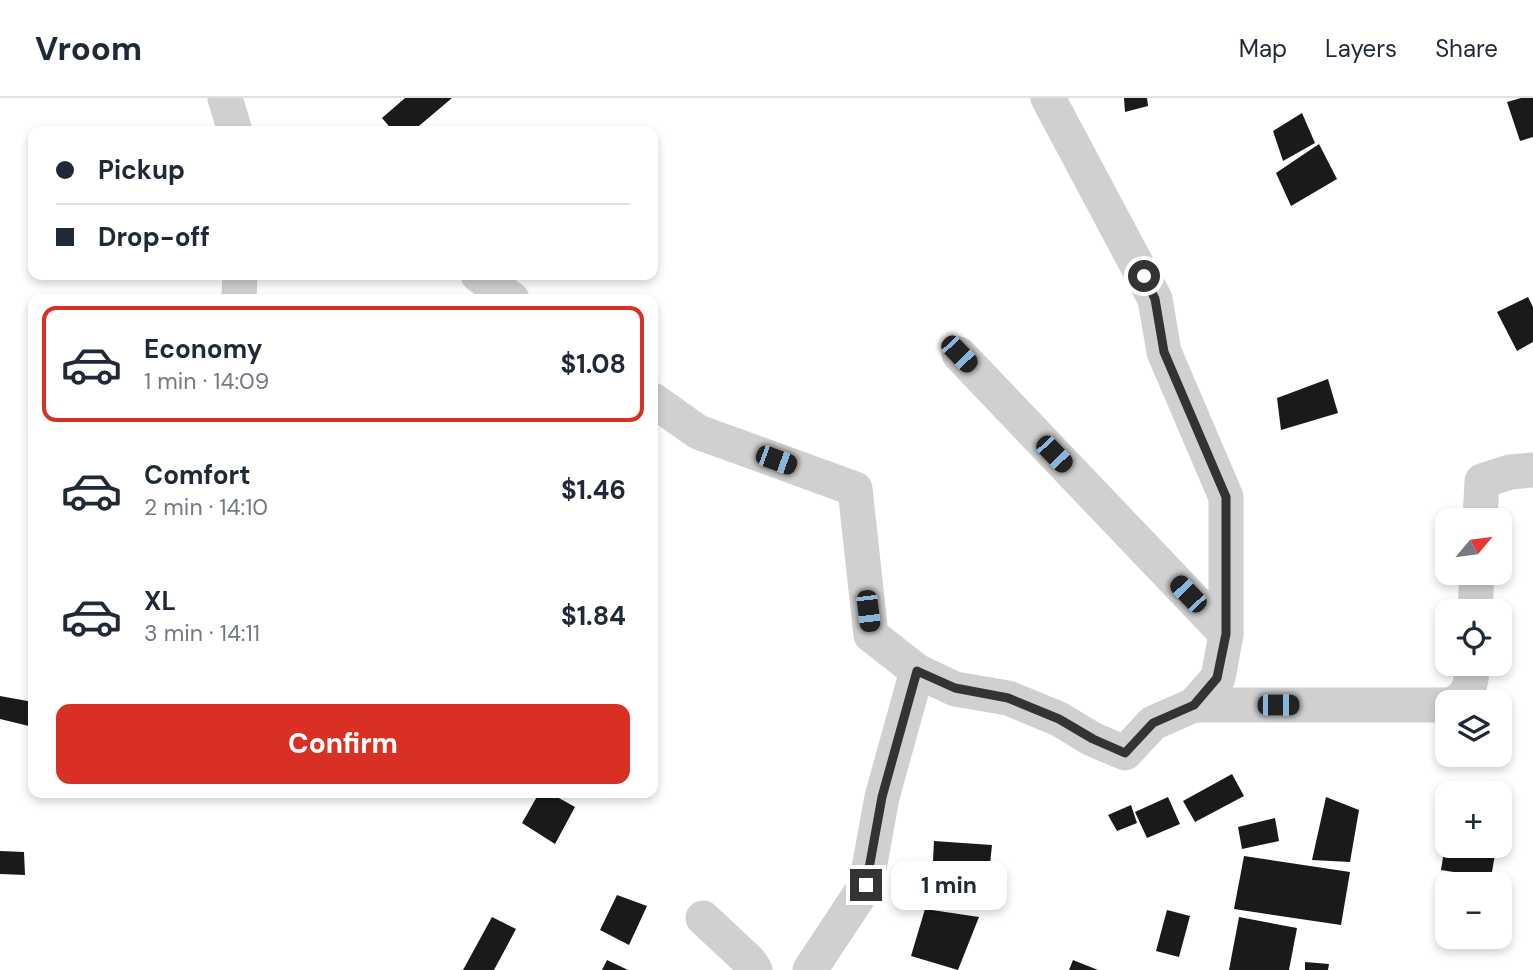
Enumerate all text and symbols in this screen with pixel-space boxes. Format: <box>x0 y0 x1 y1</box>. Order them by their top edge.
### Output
text: Vroom <box>35 27 142 70</box>
text: Map <box>1239 33 1287 64</box>
text: Layers <box>1325 33 1397 64</box>
text: Share <box>1435 33 1498 64</box>
text: Pickup <box>98 153 185 187</box>
text: Drop-off <box>98 220 210 254</box>
route start <box>1128 260 1160 292</box>
text: Economy <box>144 332 262 366</box>
car <box>937 332 982 376</box>
icon: car <box>60 333 123 396</box>
text: $1.08 <box>561 347 626 381</box>
text: 1 min · 14:09 <box>144 366 269 396</box>
car <box>1032 432 1077 476</box>
car <box>753 443 800 477</box>
text: Comfort <box>144 458 250 492</box>
icon: car <box>60 459 123 522</box>
text: $1.46 <box>561 473 626 507</box>
text: 2 min · 14:10 <box>144 492 268 522</box>
north arrow <box>1435 508 1512 584</box>
map controls <box>1435 508 1512 949</box>
car <box>1166 572 1211 616</box>
text: XL <box>144 584 176 618</box>
icon: car <box>60 585 123 648</box>
car <box>856 589 881 633</box>
text: $1.84 <box>561 599 626 633</box>
button: locate <box>1435 599 1512 676</box>
text: 3 min · 14:11 <box>144 618 260 648</box>
button: layers <box>1435 690 1512 767</box>
car <box>1258 695 1300 716</box>
button: Confirm <box>56 704 630 784</box>
button: + <box>1435 781 1512 858</box>
callout: 1 min <box>890 860 1006 910</box>
route end <box>850 869 882 901</box>
text: 1 min <box>921 870 977 900</box>
button: − <box>1435 872 1512 949</box>

